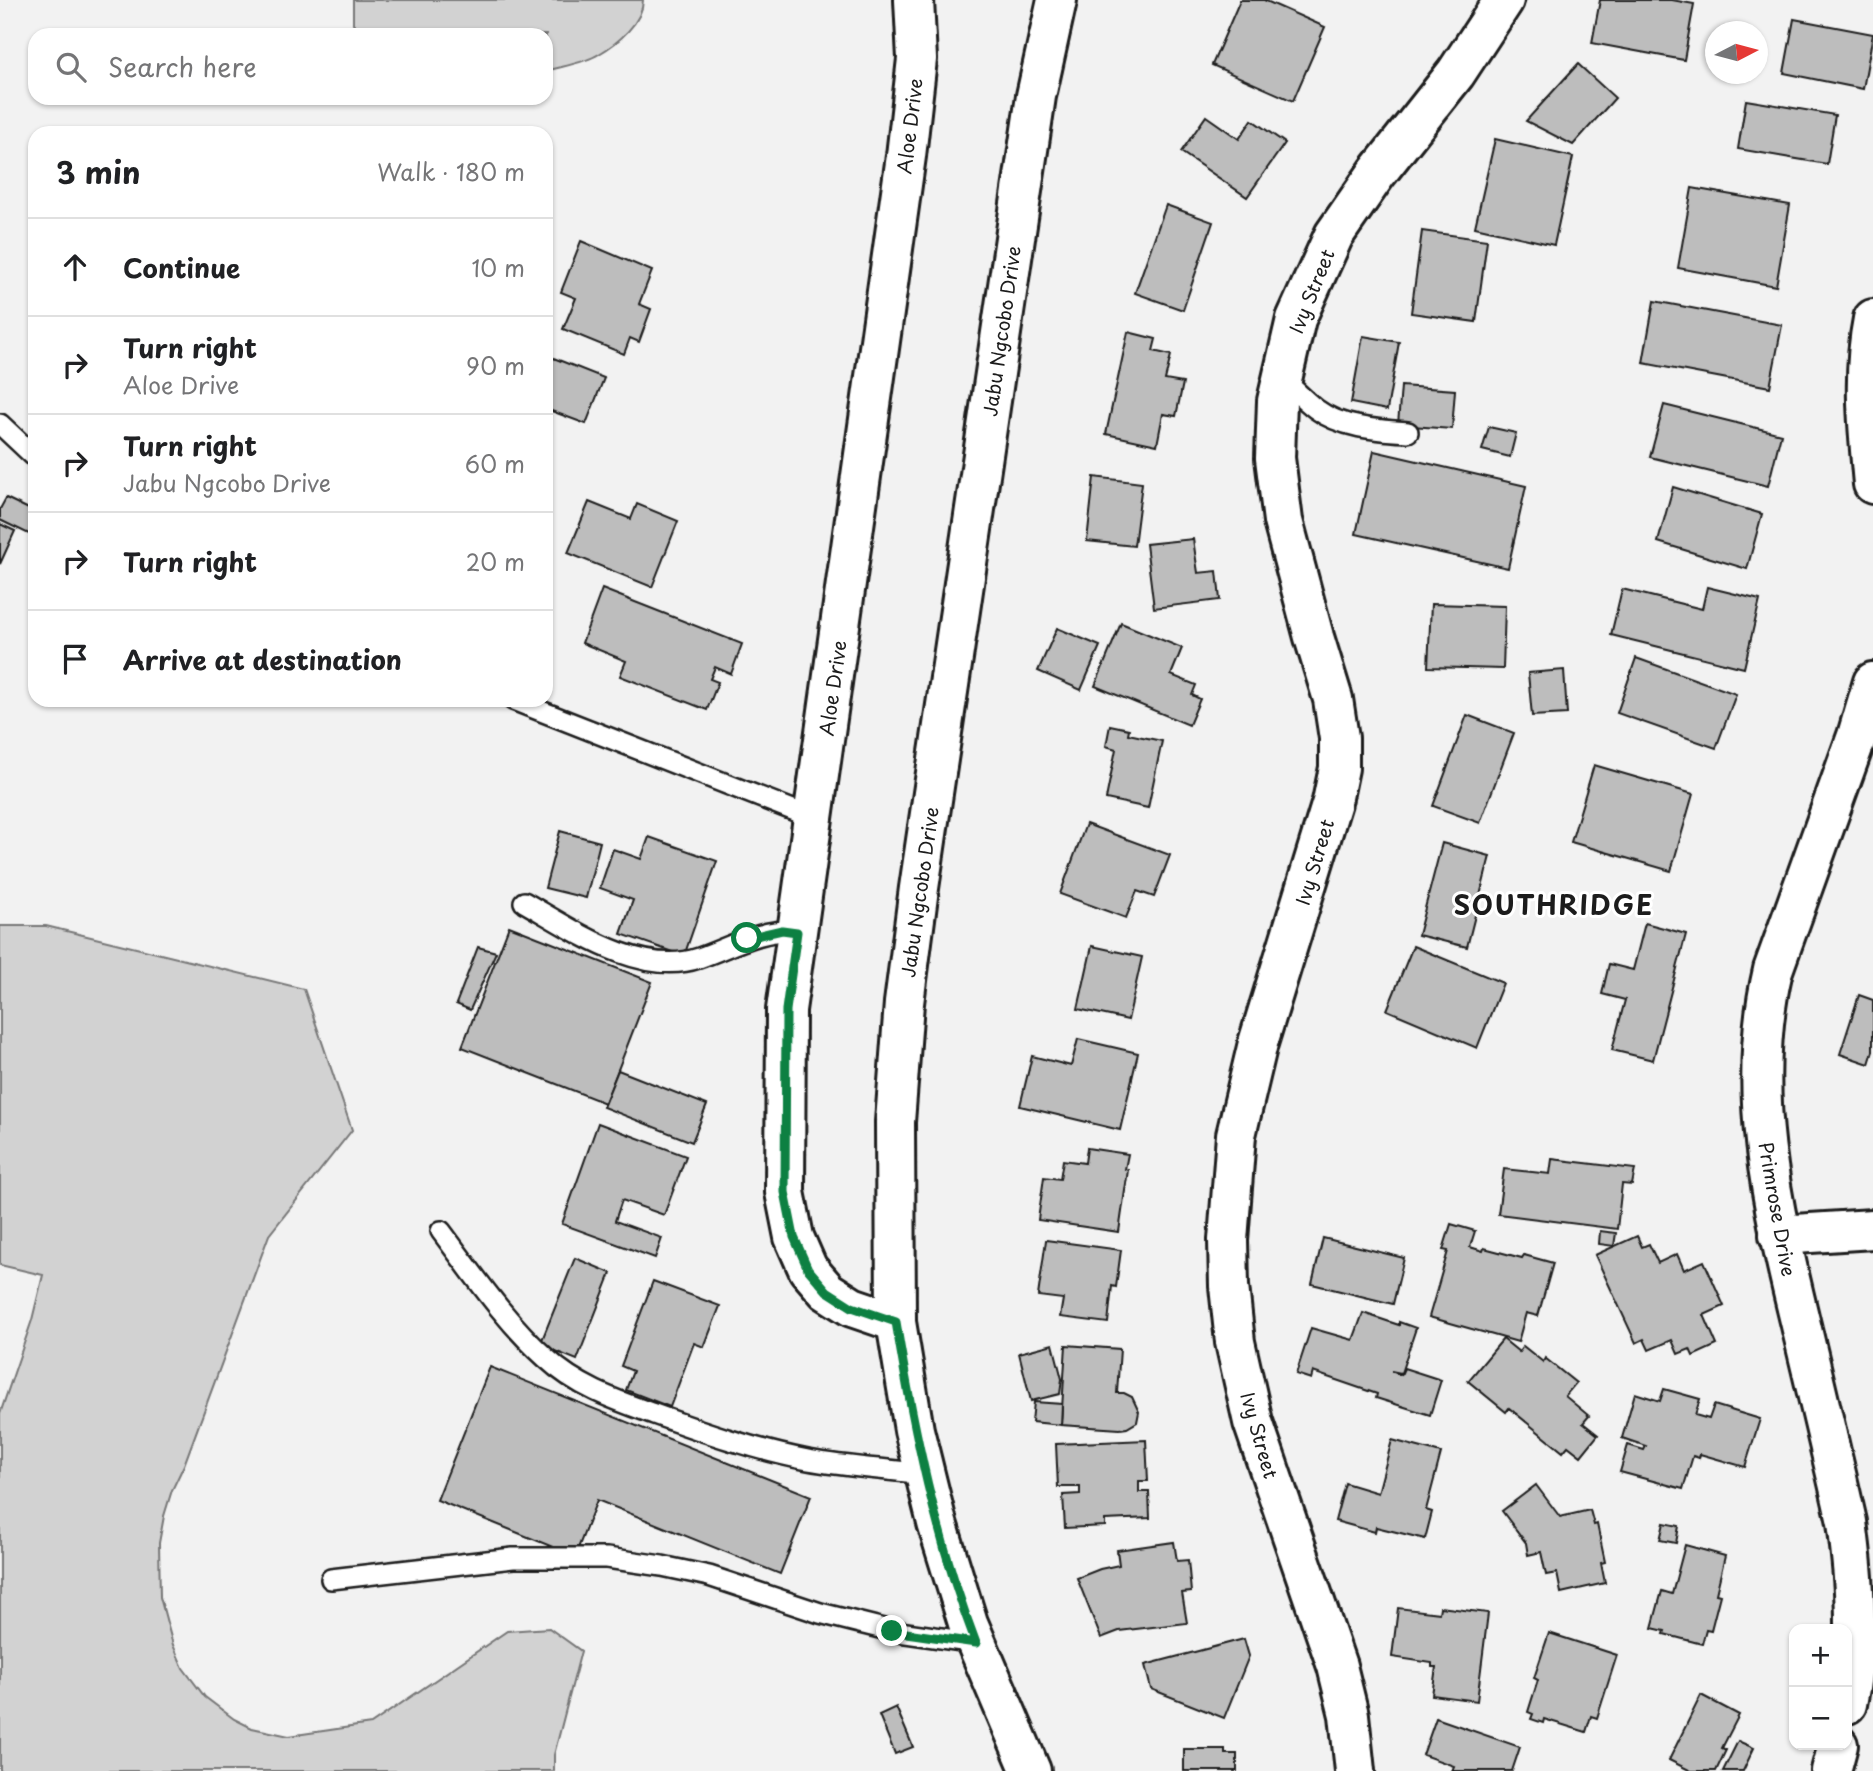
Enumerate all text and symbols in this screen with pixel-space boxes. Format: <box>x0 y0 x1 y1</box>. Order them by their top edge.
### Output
north arrow <box>1705 21 1768 84</box>
search box <box>28 28 553 105</box>
text: Search here <box>108 47 257 86</box>
icon: search <box>52 48 90 86</box>
street label: Aloe Drive <box>889 77 929 175</box>
text: 3 min <box>56 149 141 194</box>
text: Walk · 180 m <box>377 154 525 189</box>
street label: Jabu Ngcobo Drive <box>975 244 1027 418</box>
street label: Ivy Street <box>1281 244 1341 337</box>
icon: ahead <box>56 248 94 286</box>
text: Continue <box>123 248 240 287</box>
text: 10 m <box>471 250 525 285</box>
text: Turn right <box>123 328 257 367</box>
icon: right <box>56 346 94 384</box>
text: 90 m <box>466 348 525 383</box>
text: Aloe Drive <box>123 367 239 402</box>
text: Turn right <box>123 426 257 465</box>
icon: right <box>56 444 94 482</box>
text: 60 m <box>465 446 525 481</box>
text: Jabu Ngcobo Drive <box>123 465 331 500</box>
icon: right <box>56 542 94 580</box>
text: Turn right <box>123 542 257 581</box>
text: 20 m <box>466 544 525 579</box>
street label: Aloe Drive <box>811 639 853 737</box>
icon: arrive <box>56 640 94 678</box>
text: Arrive at destination <box>123 640 402 679</box>
street label: Jabu Ngcobo Drive <box>893 805 945 979</box>
street label: Ivy Street <box>1288 815 1340 909</box>
district label: SOUTHRIDGE <box>1454 885 1654 924</box>
route start <box>731 922 762 953</box>
street label: Primrose Drive <box>1752 1139 1804 1279</box>
street label: Ivy Street <box>1234 1388 1286 1482</box>
route end <box>876 1615 907 1646</box>
map controls <box>1789 1624 1852 1750</box>
button: + <box>1789 1624 1852 1687</box>
button: − <box>1789 1687 1852 1750</box>

